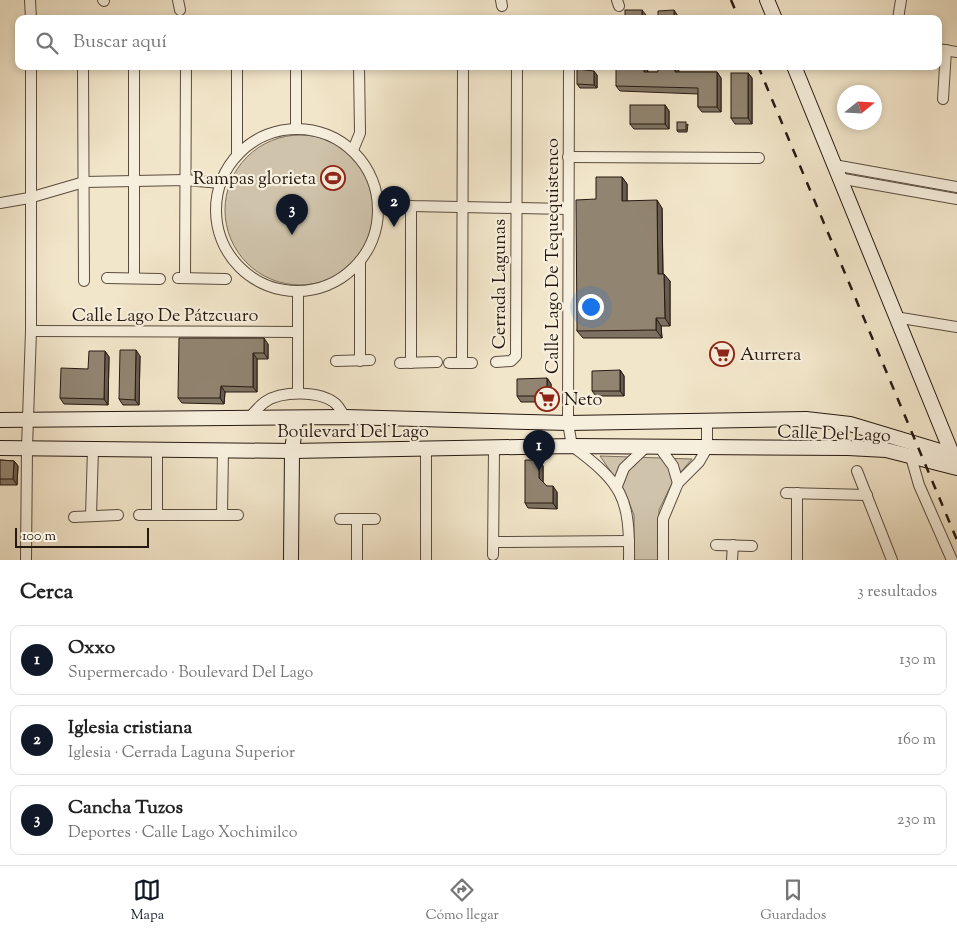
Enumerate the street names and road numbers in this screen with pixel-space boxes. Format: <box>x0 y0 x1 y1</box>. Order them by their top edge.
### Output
street label: Calle Lago De Tequequistenco <box>541 138 567 374</box>
street label: Cerrada Lagunas <box>488 219 514 349</box>
street label: Calle Lago De Pátzcuaro <box>72 304 258 330</box>
street label: Boulevard Del Lago <box>277 420 429 446</box>
street label: Calle Del Lago <box>777 420 891 450</box>

